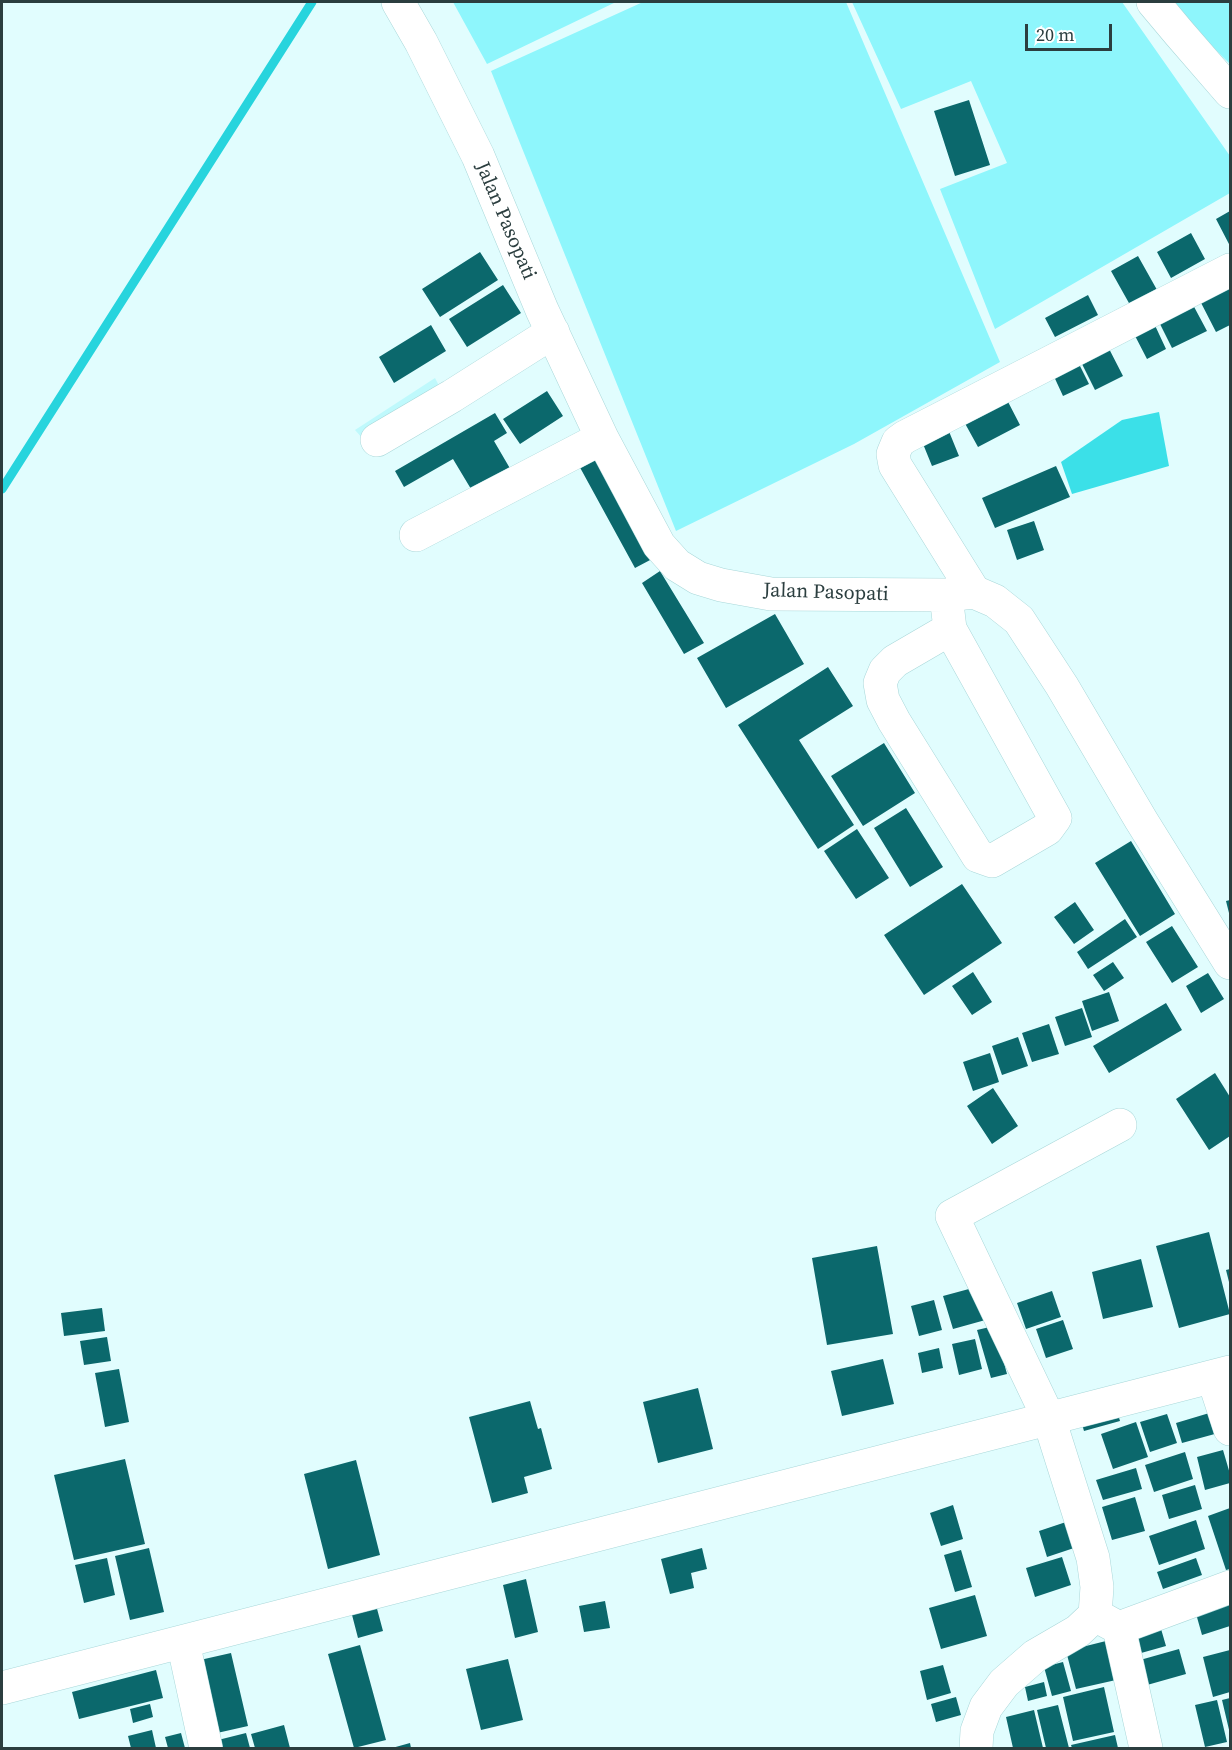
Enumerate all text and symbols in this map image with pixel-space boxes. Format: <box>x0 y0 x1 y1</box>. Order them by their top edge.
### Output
scale bar <box>1028 12 1115 50</box>
text: 20 m <box>1036 22 1074 47</box>
street label: Jalan Pasopati <box>469 159 541 283</box>
street label: Jalan Pasopati <box>763 579 889 607</box>

